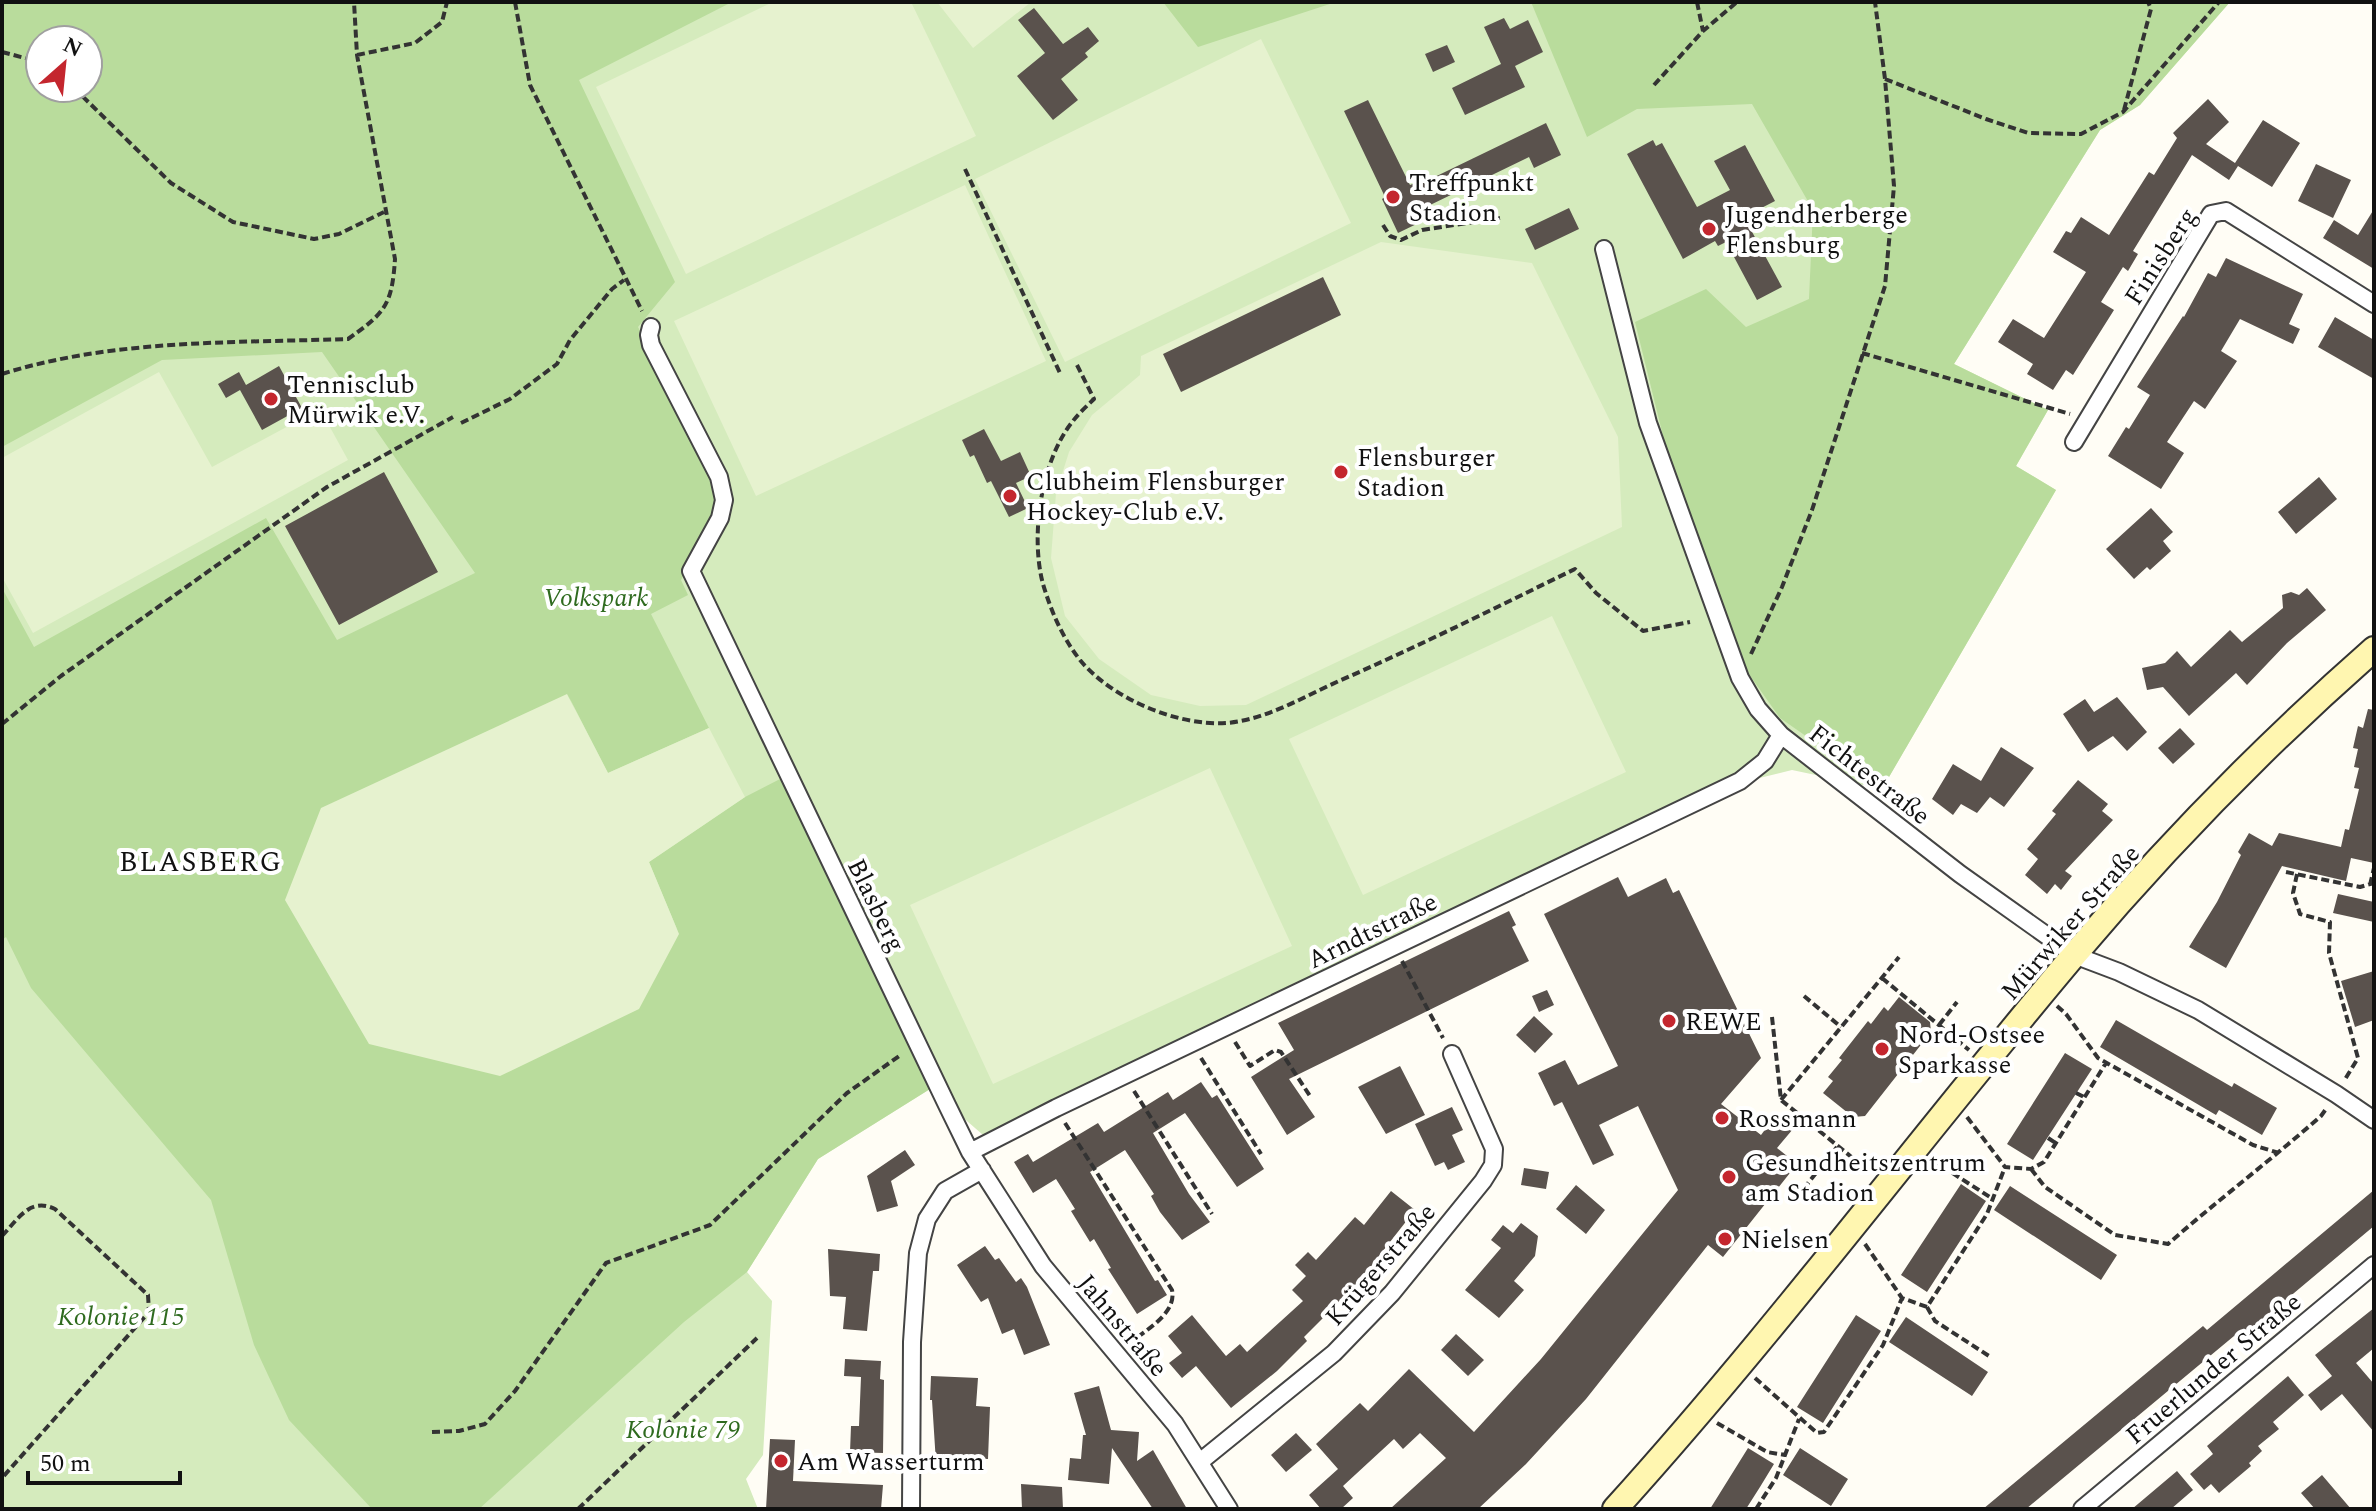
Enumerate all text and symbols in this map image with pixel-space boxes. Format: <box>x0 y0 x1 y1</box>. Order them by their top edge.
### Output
north arrow <box>24 24 104 104</box>
text: N <box>57 29 88 66</box>
place label: Treffpunkt Stadion <box>1409 163 1534 233</box>
marker: Treffpunkt Stadion <box>1384 188 1402 206</box>
place label: Jugendherberge Flensburg <box>1725 195 1908 265</box>
street label: Finisberg <box>2114 200 2207 313</box>
marker: Jugendherberge Flensburg <box>1700 220 1718 238</box>
place label: Tennisclub Mürwik e.V. <box>287 365 425 435</box>
marker: Tennisclub Mürwik e.V. <box>262 390 280 408</box>
place label: Flensburger Stadion <box>1357 438 1495 508</box>
place label: Clubheim Flensburger Hockey-Club e.V. <box>1026 462 1284 532</box>
marker: Flensburger Stadion <box>1332 463 1350 481</box>
marker: Clubheim Flensburger Hockey-Club e.V. <box>1001 487 1019 505</box>
park label: Volkspark <box>544 578 648 618</box>
street label: Fichtestraße <box>1800 714 1939 835</box>
street label: Mürwiker Straße <box>1991 836 2150 1010</box>
district label: BLASBERG <box>119 841 283 884</box>
street label: Blasberg <box>836 852 916 959</box>
street label: Arndtstraße <box>1300 882 1444 980</box>
place label: REWE <box>1685 1002 1762 1042</box>
marker: REWE <box>1660 1012 1678 1030</box>
place label: Nord-Ostsee Sparkasse <box>1898 1015 2045 1085</box>
marker: Nord-Ostsee Sparkasse <box>1873 1040 1891 1058</box>
place label: Rossmann <box>1738 1099 1857 1139</box>
marker: Rossmann <box>1713 1109 1731 1127</box>
place label: Gesundheitszentrum am Stadion <box>1745 1143 1986 1213</box>
marker: Gesundheitszentrum am Stadion <box>1720 1168 1738 1186</box>
street label: Krügerstraße <box>1316 1194 1446 1335</box>
place label: Nielsen <box>1741 1220 1829 1260</box>
marker: Nielsen <box>1716 1230 1734 1248</box>
street label: Jahnstraße <box>1067 1265 1177 1386</box>
street label: Fruerlunder Straße <box>2117 1283 2311 1455</box>
park label: Kolonie 115 <box>57 1297 185 1337</box>
park label: Kolonie 79 <box>626 1410 740 1450</box>
scale bar <box>28 1435 180 1485</box>
place label: Am Wasserturm <box>797 1442 985 1482</box>
text: 50 m <box>40 1446 91 1482</box>
marker: Am Wasserturm <box>772 1452 790 1470</box>

